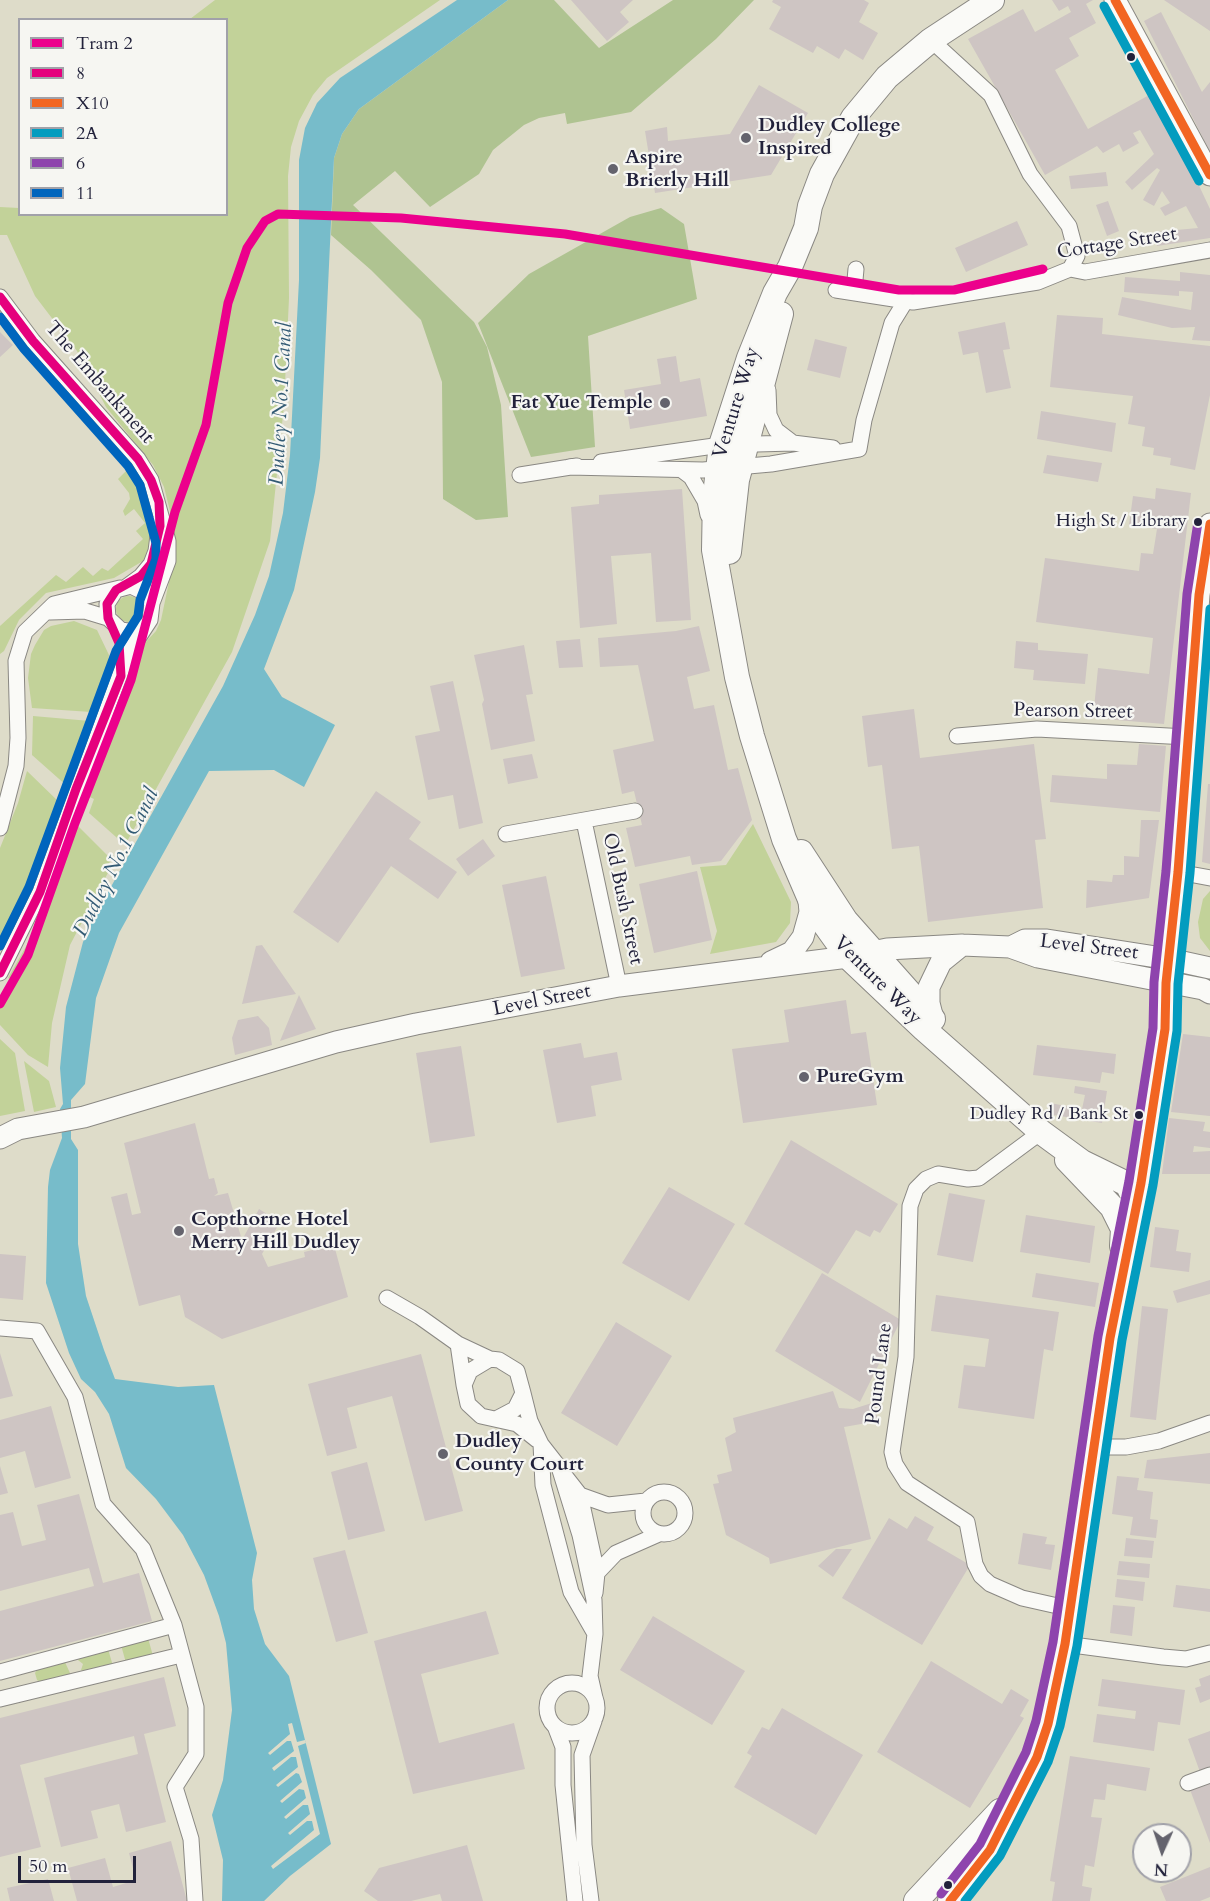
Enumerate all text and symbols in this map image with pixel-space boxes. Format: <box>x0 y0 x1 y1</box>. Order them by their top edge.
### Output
legend <box>18 18 228 216</box>
text: Tram 2 <box>76 31 133 56</box>
unlabelled marker <box>1125 51 1137 63</box>
text: 8 <box>76 61 85 86</box>
text: X10 <box>76 91 109 116</box>
place label: Dudley College Inspired <box>758 114 901 161</box>
text: 2A <box>76 121 98 146</box>
marker: Dudley College Inspired <box>739 131 753 145</box>
place label: Aspire Brierly Hill <box>625 146 729 193</box>
text: 6 <box>76 151 85 176</box>
marker: Aspire Brierly Hill <box>606 162 620 176</box>
text: 11 <box>76 181 94 206</box>
street label: Cottage Street <box>1055 223 1179 265</box>
street label: The Embankment <box>39 317 159 449</box>
water label: Dudley No.1 Canal <box>265 322 299 486</box>
street label: Venture Way <box>709 344 765 462</box>
place label: Fat Yue Temple <box>510 391 653 415</box>
marker: Fat Yue Temple <box>658 396 672 410</box>
place label: High St / Library <box>1056 511 1187 533</box>
marker: High St / Library <box>1192 516 1204 528</box>
street label: Pearson Street <box>1013 699 1133 725</box>
water label: Dudley No.1 Canal <box>69 784 165 942</box>
street label: Old Bush Street <box>596 831 648 967</box>
street label: Level Street <box>1038 930 1140 966</box>
street label: Venture Way <box>828 932 926 1030</box>
street label: Level Street <box>491 980 593 1022</box>
place label: PureGym <box>816 1065 904 1089</box>
marker: PureGym <box>797 1070 811 1084</box>
place label: Dudley Rd / Bank St <box>970 1104 1128 1126</box>
marker: Dudley Rd / Bank St <box>1133 1109 1145 1121</box>
place label: Copthorne Hotel Merry Hill Dudley <box>191 1208 360 1255</box>
marker: Copthorne Hotel Merry Hill Dudley <box>172 1224 186 1238</box>
street label: Pound Lane <box>862 1322 898 1426</box>
place label: Dudley County Court <box>455 1430 584 1477</box>
marker: Dudley County Court <box>436 1447 450 1461</box>
north arrow <box>1132 1823 1192 1883</box>
scale bar <box>21 1844 140 1882</box>
text: 50 m <box>29 1854 68 1879</box>
text: N <box>1154 1858 1169 1880</box>
unlabelled marker <box>942 1879 954 1891</box>

